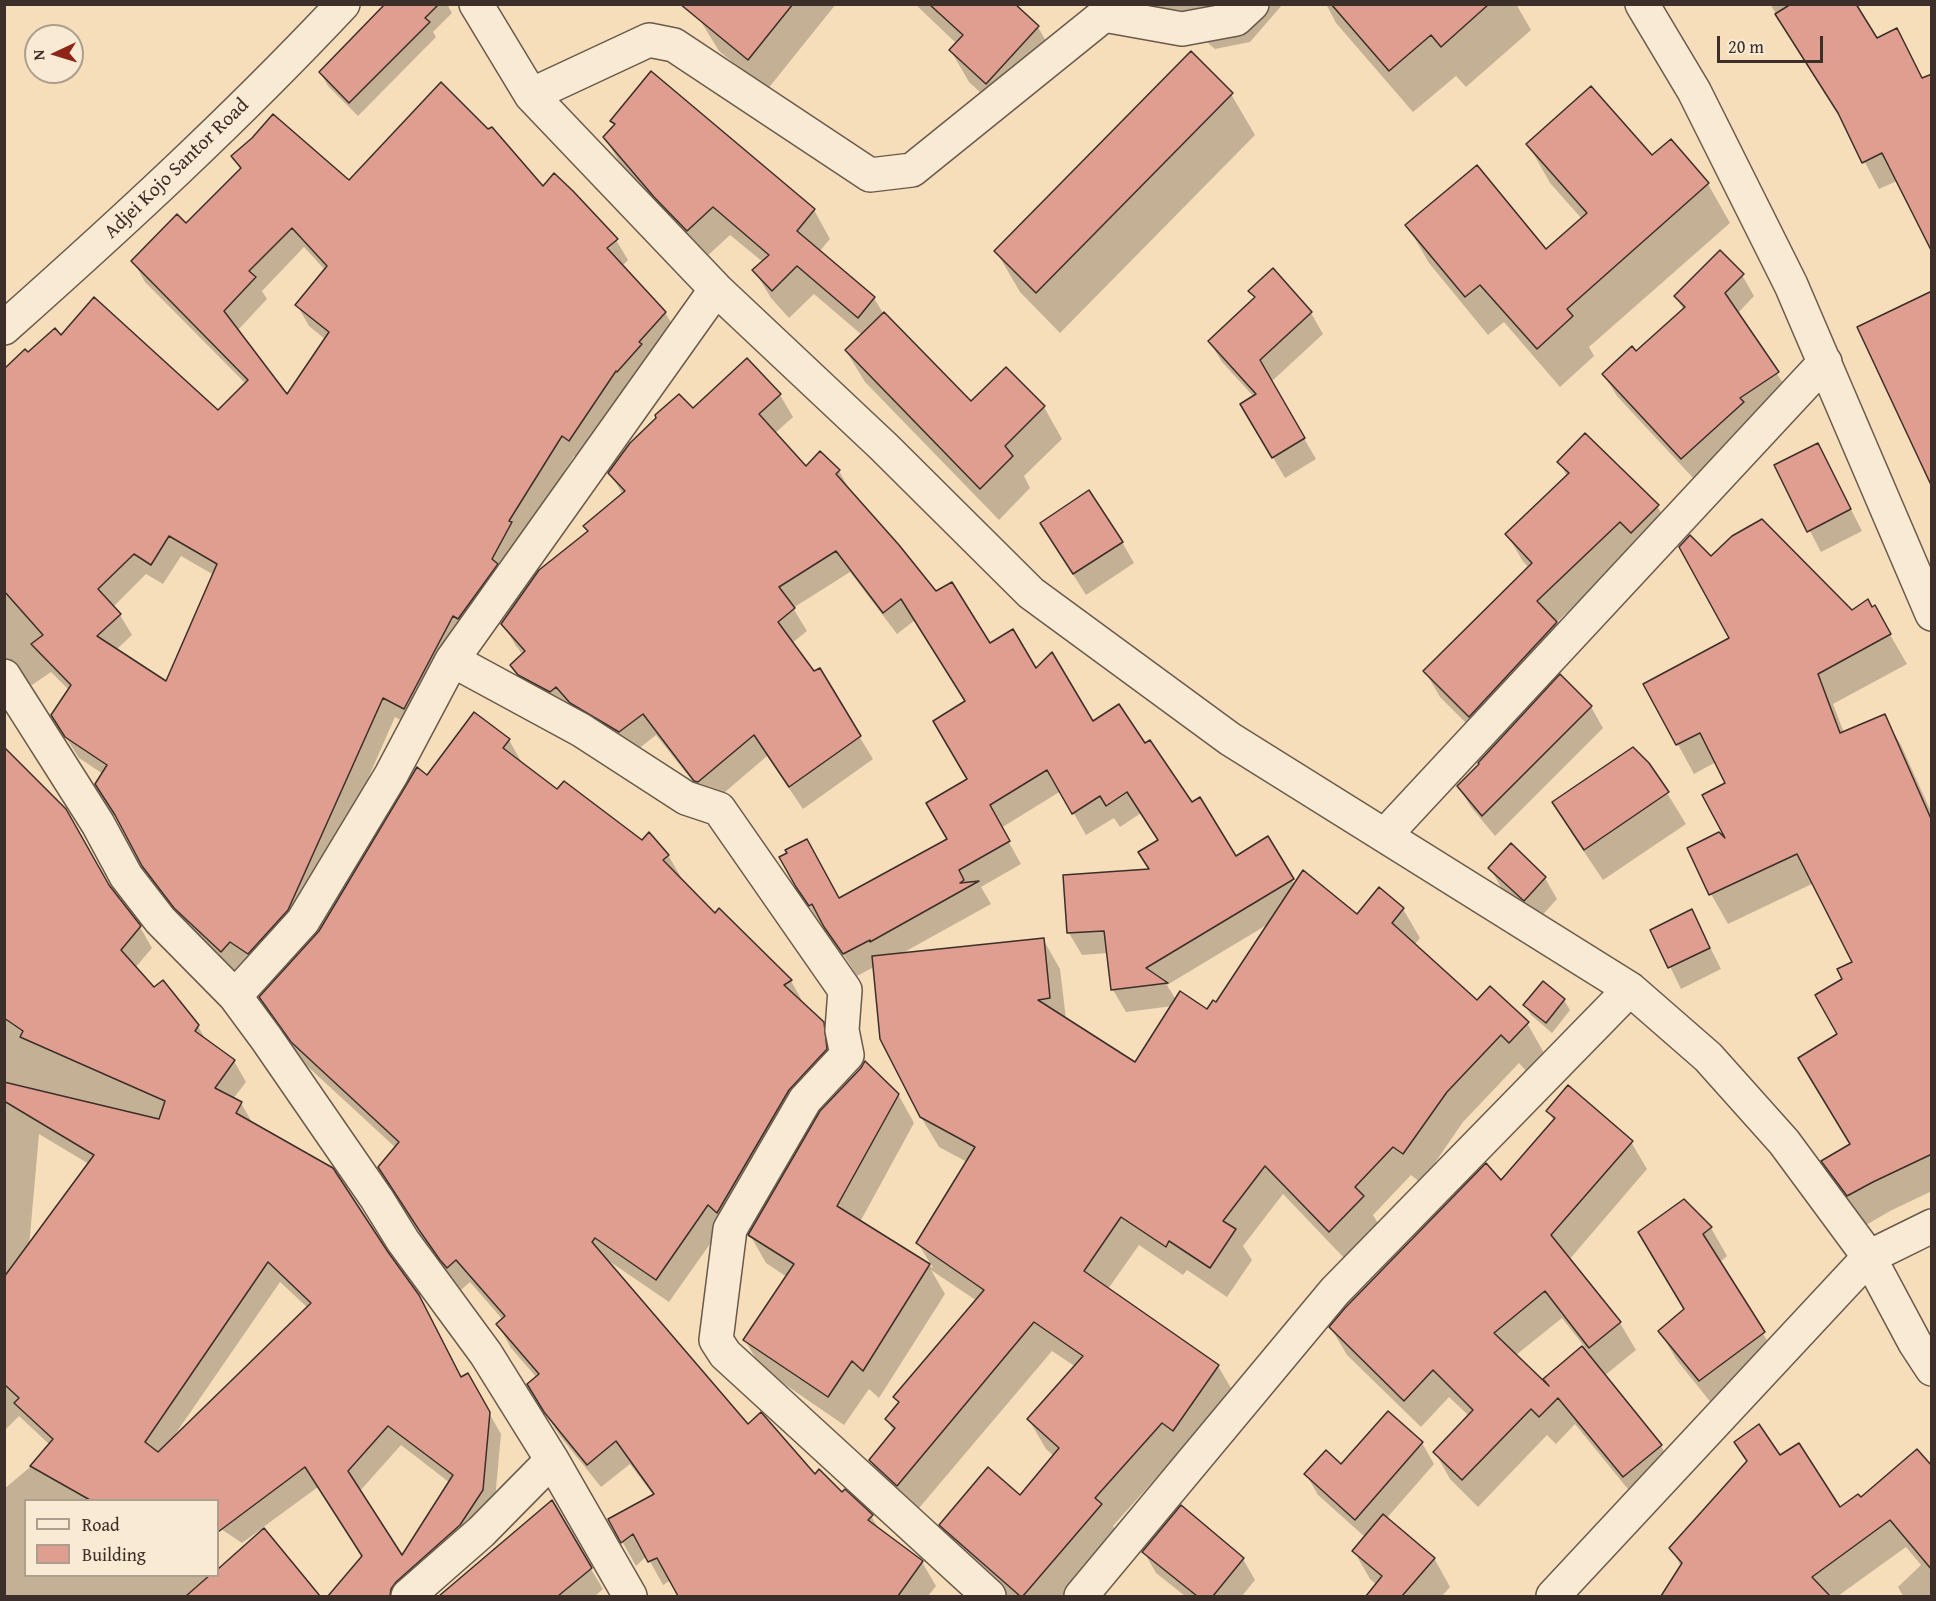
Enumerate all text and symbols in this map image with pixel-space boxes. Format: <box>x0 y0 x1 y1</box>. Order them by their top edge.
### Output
north arrow <box>24 24 84 84</box>
scale bar <box>1720 24 1826 62</box>
text: 20 m <box>1728 33 1764 60</box>
text: N <box>26 49 50 61</box>
street label: Adjei Kojo Santor Road <box>100 94 254 244</box>
legend <box>24 1499 219 1577</box>
text: Road <box>82 1511 120 1538</box>
text: Building <box>82 1541 146 1568</box>

